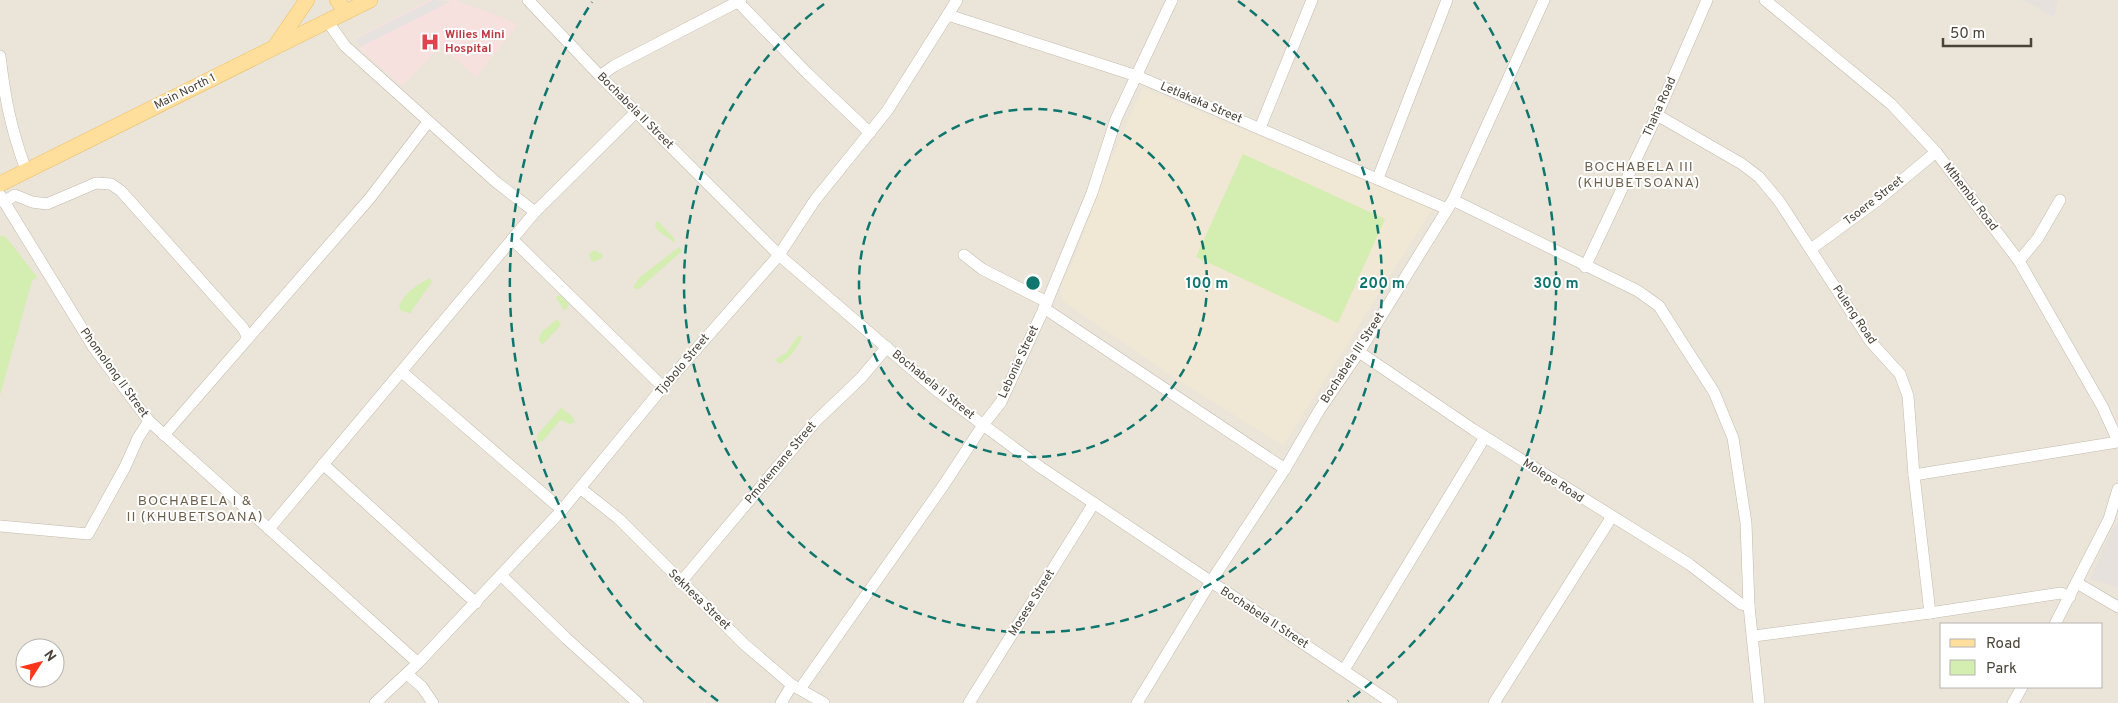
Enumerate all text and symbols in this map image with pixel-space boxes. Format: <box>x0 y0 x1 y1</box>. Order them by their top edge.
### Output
scale bar <box>1943 15 2030 47</box>
text: 50 m <box>1950 25 1985 44</box>
place label: Wilies Mini Hospital <box>445 27 505 57</box>
hospital icon: Wilies Mini Hospital <box>419 31 441 53</box>
street label: Bochabela II Street <box>593 69 677 153</box>
street label: Main North 1 <box>152 70 218 114</box>
street label: Thaha Road <box>1640 75 1680 139</box>
street label: Letlakaka Street <box>1158 79 1244 127</box>
district label: BOCHABELA III (KHUBETSOANA) <box>1578 159 1700 192</box>
street label: Mthembu Road <box>1939 160 2001 234</box>
street label: Tsoere Street <box>1841 173 1907 229</box>
centre of rings <box>1024 274 1042 292</box>
text: 100 m <box>1186 275 1228 294</box>
text: 200 m <box>1359 275 1405 294</box>
text: 300 m <box>1533 275 1579 294</box>
street label: Puleng Road <box>1828 282 1880 348</box>
street label: Bochabela III Street <box>1318 309 1388 407</box>
street label: Lebonie Street <box>995 323 1043 401</box>
street label: Phomolong II Street <box>76 325 152 421</box>
street label: Tjobolo Street <box>652 331 714 399</box>
street label: Bochabela II Street <box>888 347 978 423</box>
street label: Pmokemane Street <box>742 418 820 508</box>
street label: Molepe Road <box>1519 455 1587 507</box>
district label: BOCHABELA I & II (KHUBETSOANA) <box>126 493 264 526</box>
street label: Sekhesa Street <box>664 566 734 634</box>
street label: Mosese Street <box>1005 567 1059 639</box>
street label: Bochabela II Street <box>1217 583 1311 653</box>
legend <box>1940 623 2103 688</box>
text: Road <box>1986 635 2021 654</box>
north arrow <box>15 638 65 688</box>
text: N <box>39 647 59 665</box>
text: Park <box>1986 660 2017 679</box>

